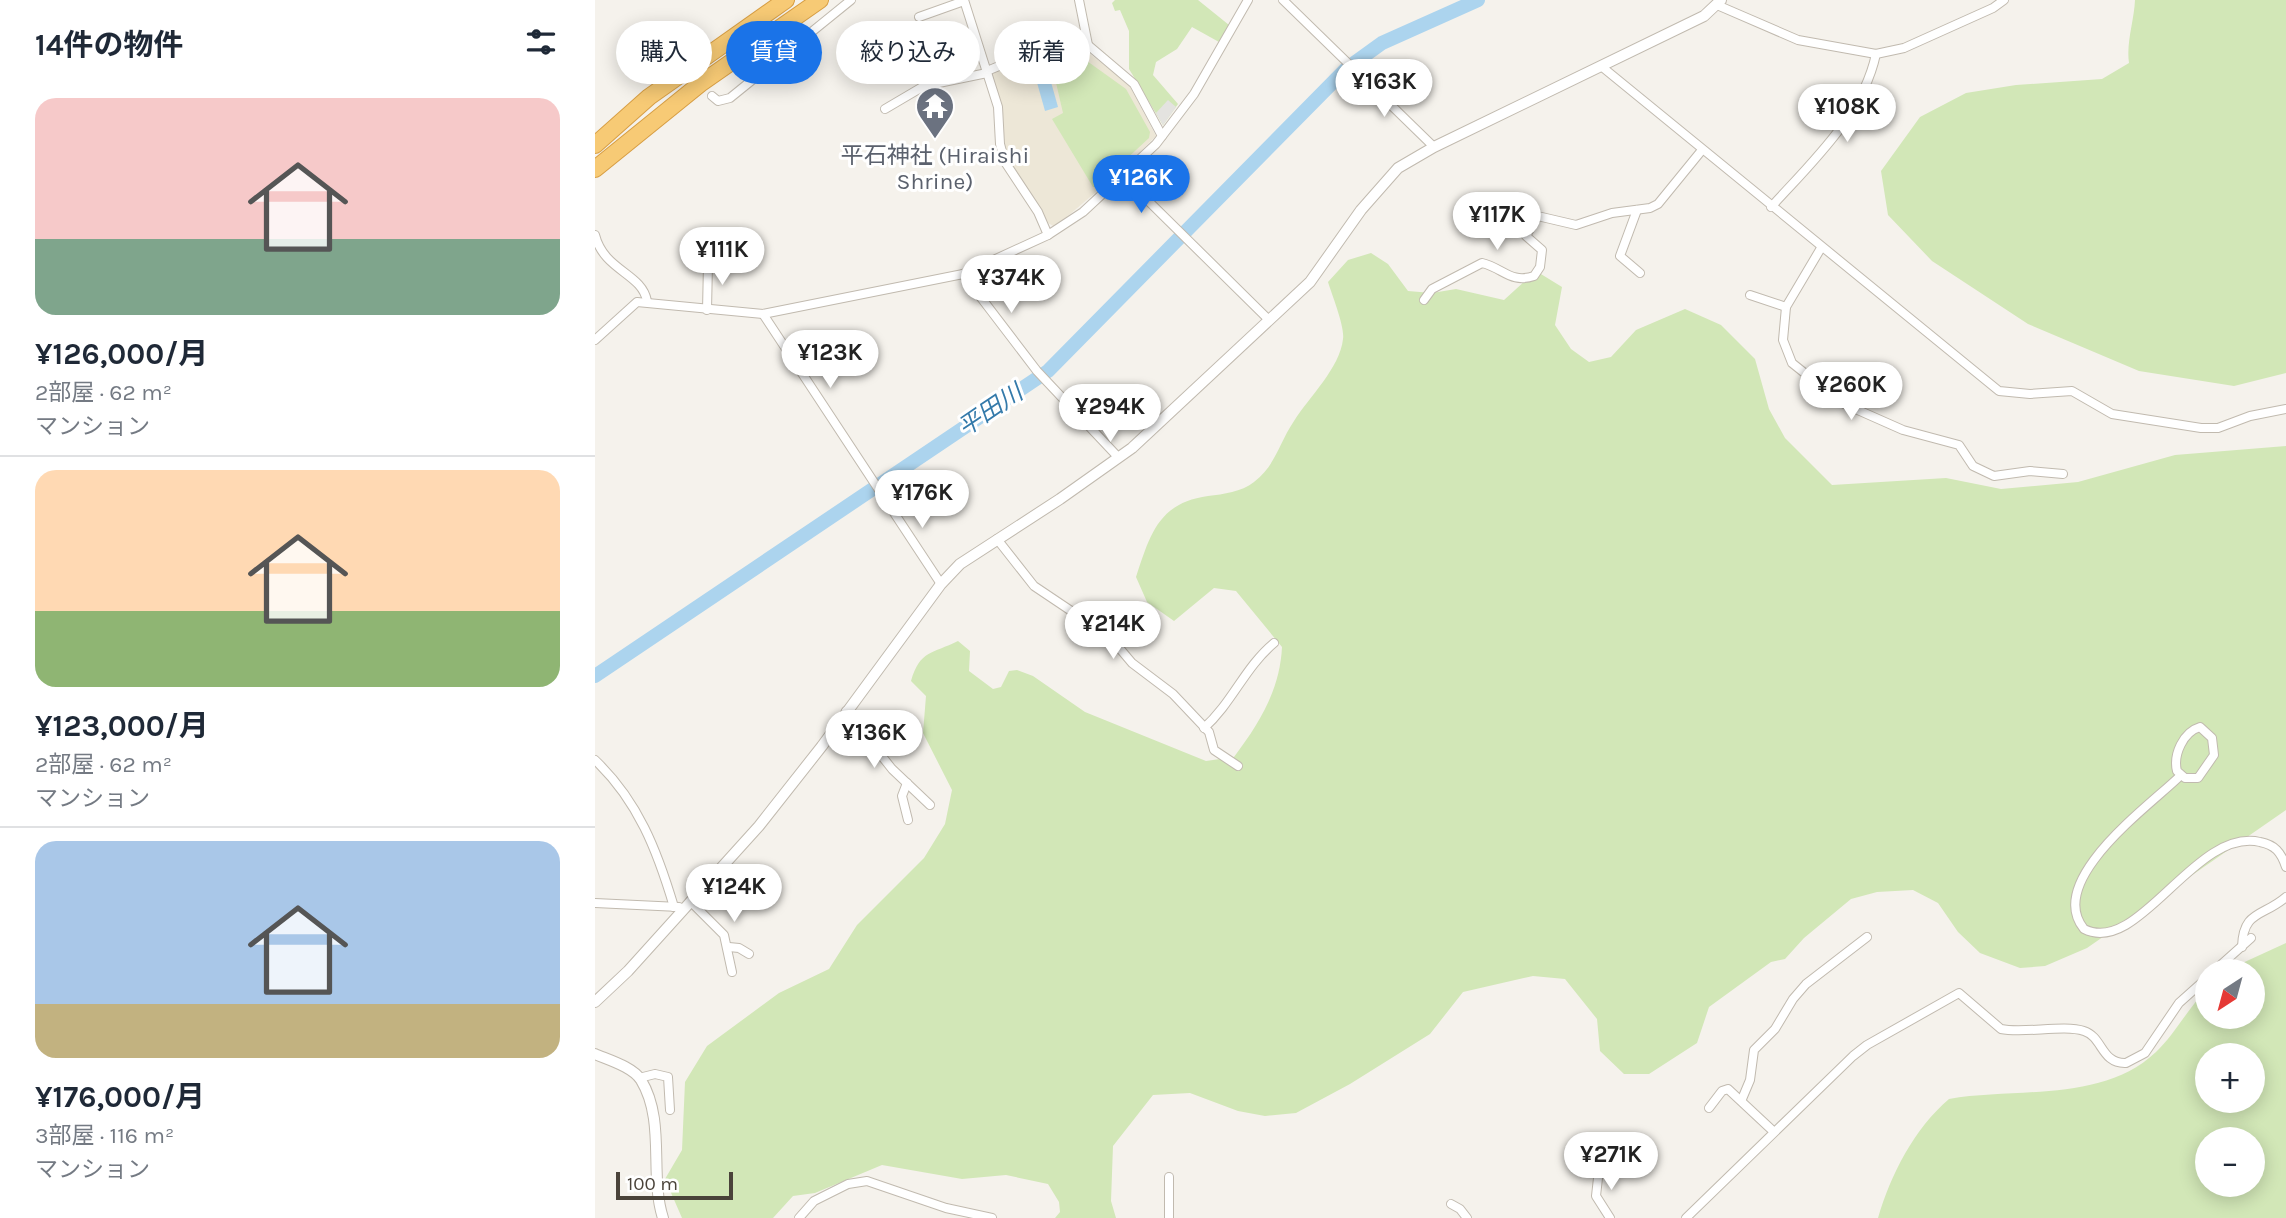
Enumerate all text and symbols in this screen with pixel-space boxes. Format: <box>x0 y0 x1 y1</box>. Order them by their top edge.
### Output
chip: 購入 <box>616 21 712 84</box>
chip: 賃貸 <box>726 21 822 84</box>
chip: 絞り込み <box>836 21 980 84</box>
chip: 新着 <box>994 21 1090 84</box>
icon: filters <box>522 23 560 61</box>
text: 14件の物件 <box>35 27 184 63</box>
pin: ¥163K <box>1335 60 1433 119</box>
text: ¥163K <box>1352 68 1417 95</box>
temple icon: 平石神社 (Hiraishi Shrine) <box>914 85 956 140</box>
pin: ¥108K <box>1798 85 1896 144</box>
text: ¥108K <box>1814 93 1880 120</box>
place label: 平石神社 (Hiraishi Shrine) <box>841 142 1029 195</box>
icon: home <box>235 144 361 270</box>
pin: ¥126K <box>1092 156 1190 215</box>
text: ¥126K <box>1109 164 1173 191</box>
pin: ¥117K <box>1448 192 1546 252</box>
text: ¥117K <box>1469 201 1525 228</box>
pin: ¥111K <box>673 228 771 287</box>
text: ¥111K <box>695 236 749 263</box>
pin: ¥374K <box>962 256 1060 315</box>
text: ¥374K <box>977 264 1045 291</box>
pin: ¥123K <box>781 330 879 390</box>
text: ¥126,000/月 <box>35 336 208 372</box>
text: ¥123K <box>798 339 862 366</box>
pin: ¥260K <box>1802 362 1900 422</box>
text: ¥260K <box>1816 371 1886 398</box>
water label: 平田川 <box>952 377 1030 442</box>
text: 2部屋 · 62 m² <box>35 379 172 406</box>
pin: ¥294K <box>1061 384 1159 444</box>
text: ¥294K <box>1075 393 1145 420</box>
text: マンション <box>35 413 150 440</box>
pin: ¥176K <box>873 470 971 530</box>
text: ¥176K <box>891 479 953 506</box>
icon: home <box>235 516 361 642</box>
pin: ¥214K <box>1064 602 1162 661</box>
text: ¥214K <box>1081 610 1145 637</box>
text: ¥123,000/月 <box>35 708 209 744</box>
pin: ¥136K <box>825 710 923 770</box>
text: ¥136K <box>842 719 907 746</box>
text: 2部屋 · 62 m² <box>35 751 172 778</box>
text: マンション <box>35 785 150 812</box>
pin: ¥124K <box>685 864 783 924</box>
text: ¥124K <box>702 873 766 900</box>
icon: home <box>235 887 361 1013</box>
north arrow <box>2195 959 2265 1029</box>
map controls <box>2195 959 2265 1197</box>
button: + <box>2195 1043 2265 1113</box>
text: ¥176,000/月 <box>35 1079 205 1115</box>
text: 3部屋 · 116 m² <box>35 1122 174 1149</box>
button: − <box>2195 1127 2265 1197</box>
pin: ¥271K <box>1562 1132 1660 1192</box>
text: ¥271K <box>1580 1141 1642 1168</box>
text: マンション <box>35 1156 150 1183</box>
scale bar <box>616 1169 733 1201</box>
text: 100 m <box>627 1173 678 1195</box>

